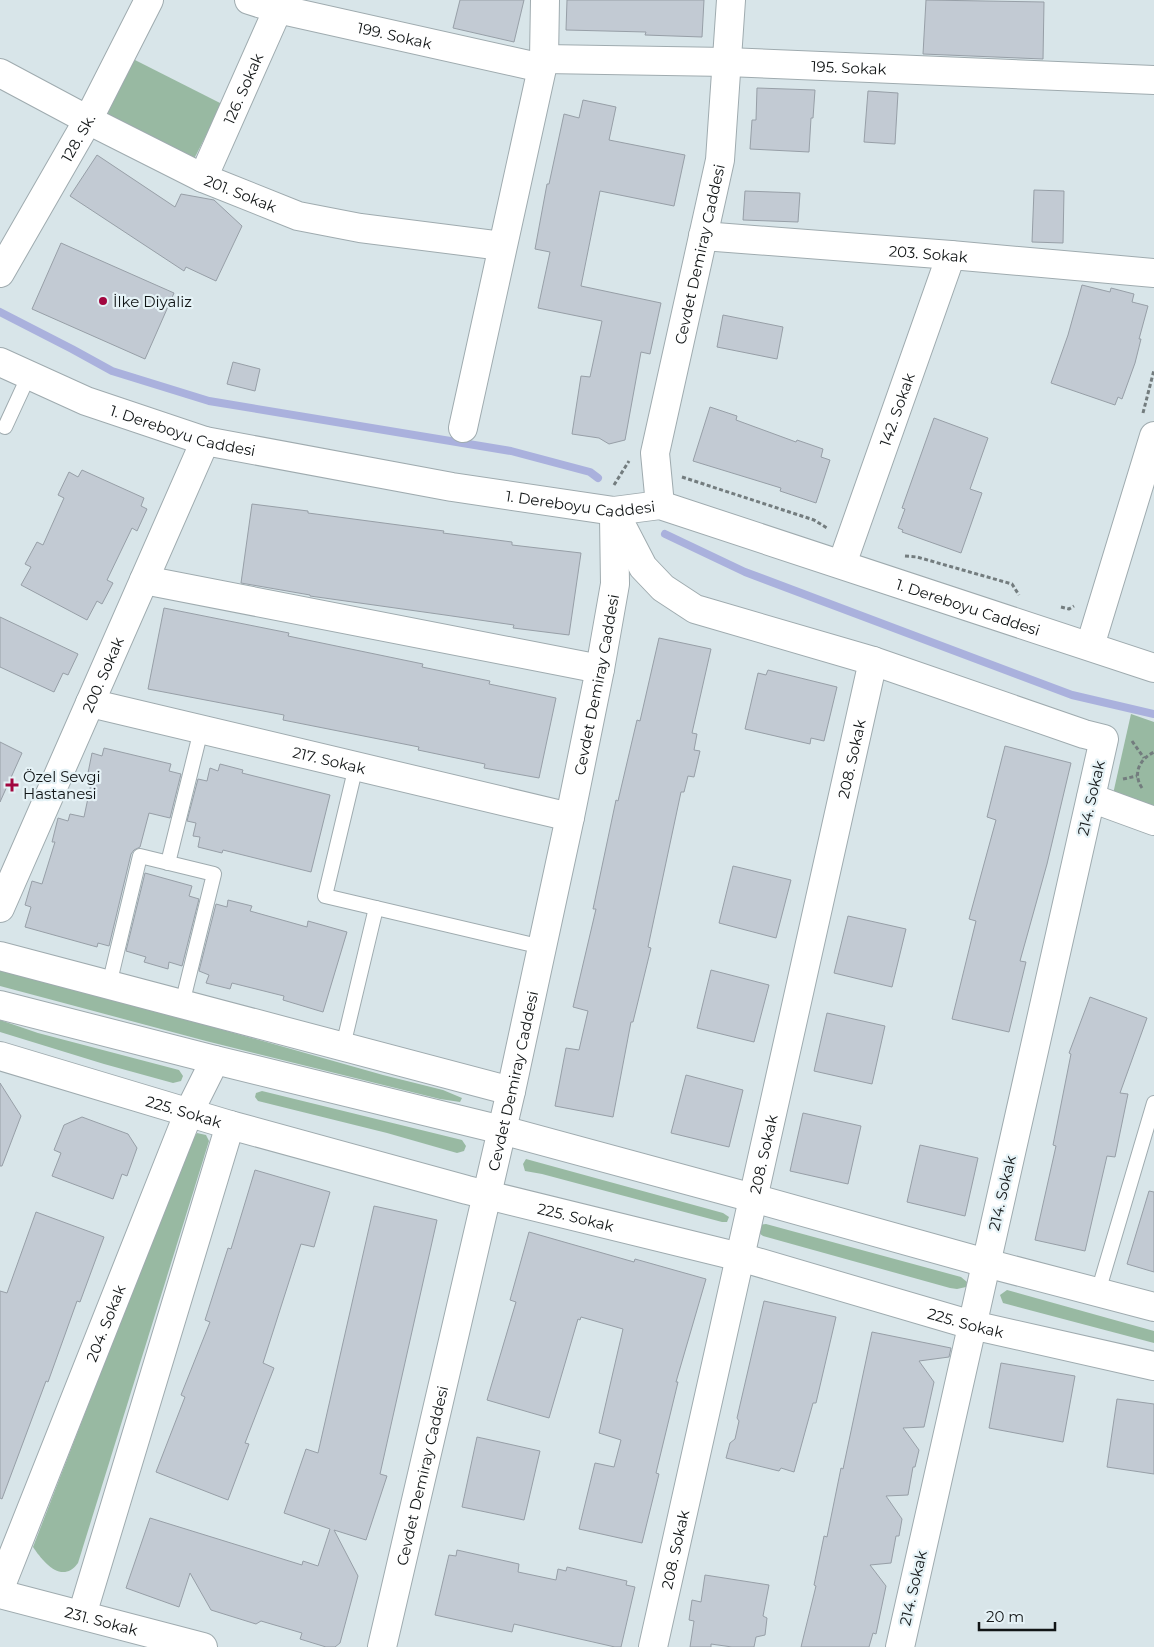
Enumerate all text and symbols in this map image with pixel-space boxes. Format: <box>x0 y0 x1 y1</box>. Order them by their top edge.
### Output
street label: 199. Sokak <box>356 18 434 53</box>
street label: 126. Sokak <box>219 50 267 127</box>
street label: 195. Sokak <box>811 56 887 78</box>
street label: 128. Sk. <box>56 111 99 165</box>
street label: Cevdet Demiray Caddesi <box>670 162 728 346</box>
street label: 201. Sokak <box>202 170 280 216</box>
street label: 203. Sokak <box>888 241 969 266</box>
place label: İlke Diyaliz <box>113 292 192 311</box>
marker: İlke Diyaliz <box>97 295 109 307</box>
street label: 142. Sokak <box>875 370 918 449</box>
street label: 1. Dereboyu Caddesi <box>108 400 257 460</box>
street label: 1. Dereboyu Caddesi <box>505 486 656 520</box>
street label: 1. Dereboyu Caddesi <box>894 574 1043 639</box>
street label: Cevdet Demiray Caddesi <box>569 593 623 777</box>
street label: 200. Sokak <box>78 634 127 715</box>
street label: 208. Sokak <box>833 717 869 800</box>
street label: 217. Sokak <box>291 742 368 778</box>
street label: 214. Sokak <box>1073 759 1109 837</box>
place label: Özel Sevgi Hastanesi <box>23 767 101 803</box>
marker: Özel Sevgi Hastanesi <box>5 778 19 792</box>
street label: Cevdet Demiray Caddesi <box>483 989 542 1173</box>
street label: 225. Sokak <box>144 1091 224 1131</box>
street label: 208. Sokak <box>745 1113 781 1196</box>
street label: 214. Sokak <box>984 1154 1020 1232</box>
street label: 225. Sokak <box>536 1198 616 1235</box>
street label: 204. Sokak <box>81 1282 129 1364</box>
street label: 225. Sokak <box>925 1303 1006 1341</box>
street label: Cevdet Demiray Caddesi <box>392 1384 452 1567</box>
street label: 208. Sokak <box>657 1508 693 1591</box>
street label: 214. Sokak <box>895 1549 931 1627</box>
scale bar <box>979 1600 1055 1632</box>
street label: 231. Sokak <box>63 1602 140 1639</box>
text: 20 m <box>986 1607 1024 1626</box>

